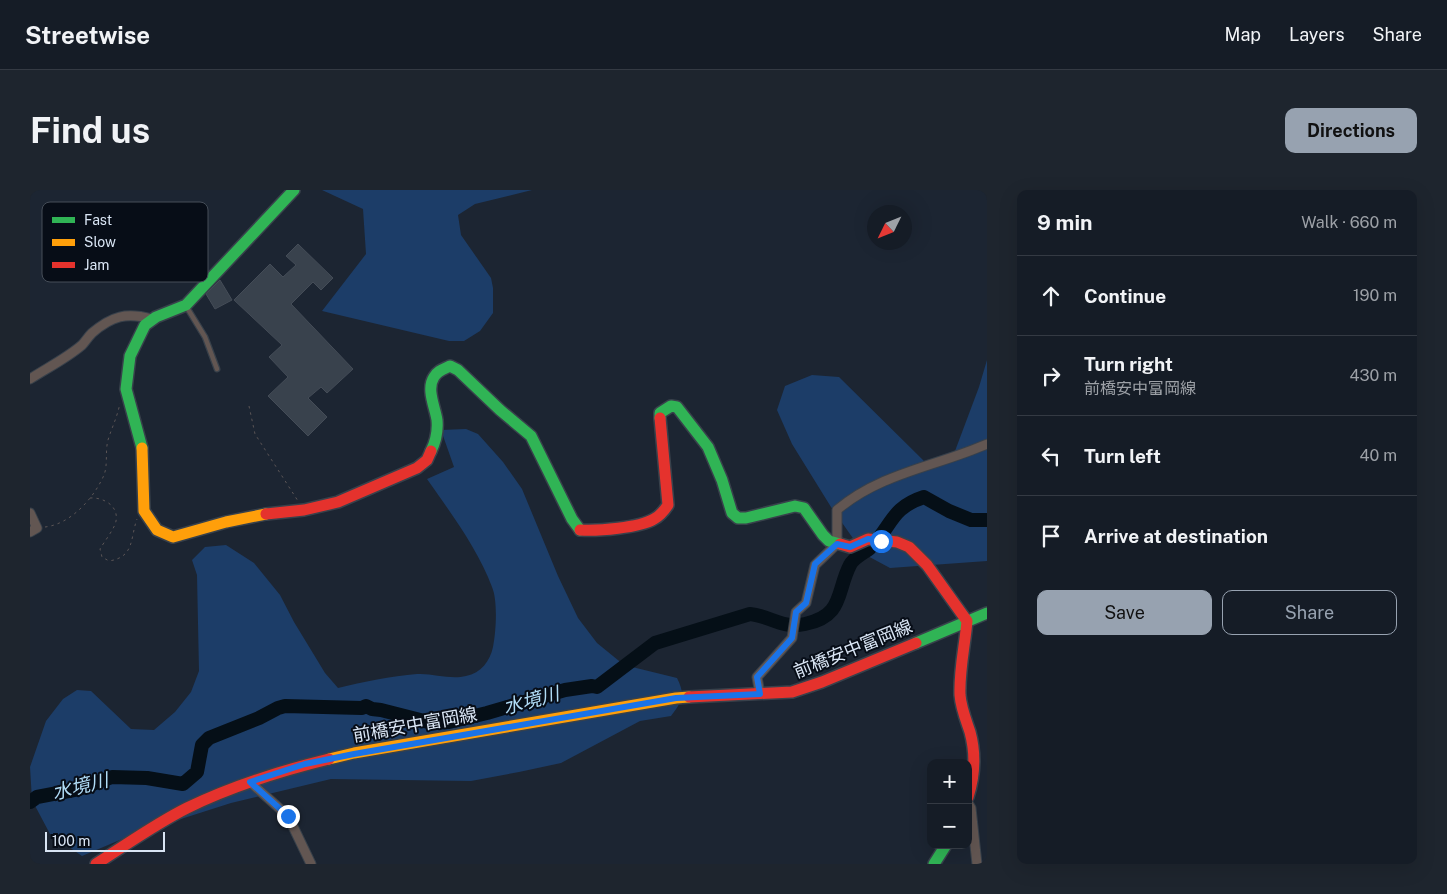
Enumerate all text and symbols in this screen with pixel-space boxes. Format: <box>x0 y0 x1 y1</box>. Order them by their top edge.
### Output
text: Streetwise <box>25 21 150 49</box>
text: Map <box>1225 24 1261 45</box>
text: Layers <box>1289 24 1345 45</box>
text: Share <box>1373 24 1422 45</box>
button: Directions <box>1285 108 1417 153</box>
text: Find us <box>30 110 150 151</box>
legend <box>42 202 208 282</box>
north arrow <box>867 205 912 250</box>
text: 9 min <box>1037 210 1093 235</box>
text: Fast <box>84 212 112 228</box>
text: Walk · 660 m <box>1301 213 1397 232</box>
text: Slow <box>84 234 116 250</box>
text: Jam <box>84 257 109 273</box>
icon: ahead <box>1037 282 1065 310</box>
text: Continue <box>1084 285 1166 307</box>
text: 190 m <box>1353 286 1397 305</box>
text: Turn right <box>1084 353 1173 375</box>
icon: right <box>1037 362 1065 390</box>
text: 430 m <box>1349 366 1397 385</box>
text: 前橋安中富岡線 <box>1084 379 1196 398</box>
icon: left <box>1037 442 1065 470</box>
text: Turn left <box>1084 445 1161 467</box>
text: 40 m <box>1359 446 1397 465</box>
icon: arrive <box>1037 522 1065 550</box>
text: Arrive at destination <box>1084 525 1268 547</box>
route start <box>870 530 893 553</box>
button: Save <box>1037 590 1212 635</box>
button: Share <box>1222 590 1397 635</box>
street label: 前橋安中富岡線 <box>790 615 915 682</box>
water label: 水境川 <box>501 681 563 718</box>
street label: 前橋安中富岡線 <box>351 703 479 746</box>
map controls <box>927 759 972 849</box>
button: + <box>927 759 972 804</box>
water label: 水境川 <box>50 768 112 804</box>
button: − <box>927 804 972 849</box>
route end <box>277 805 300 828</box>
scale bar <box>45 829 165 852</box>
text: 100 m <box>52 833 90 849</box>

